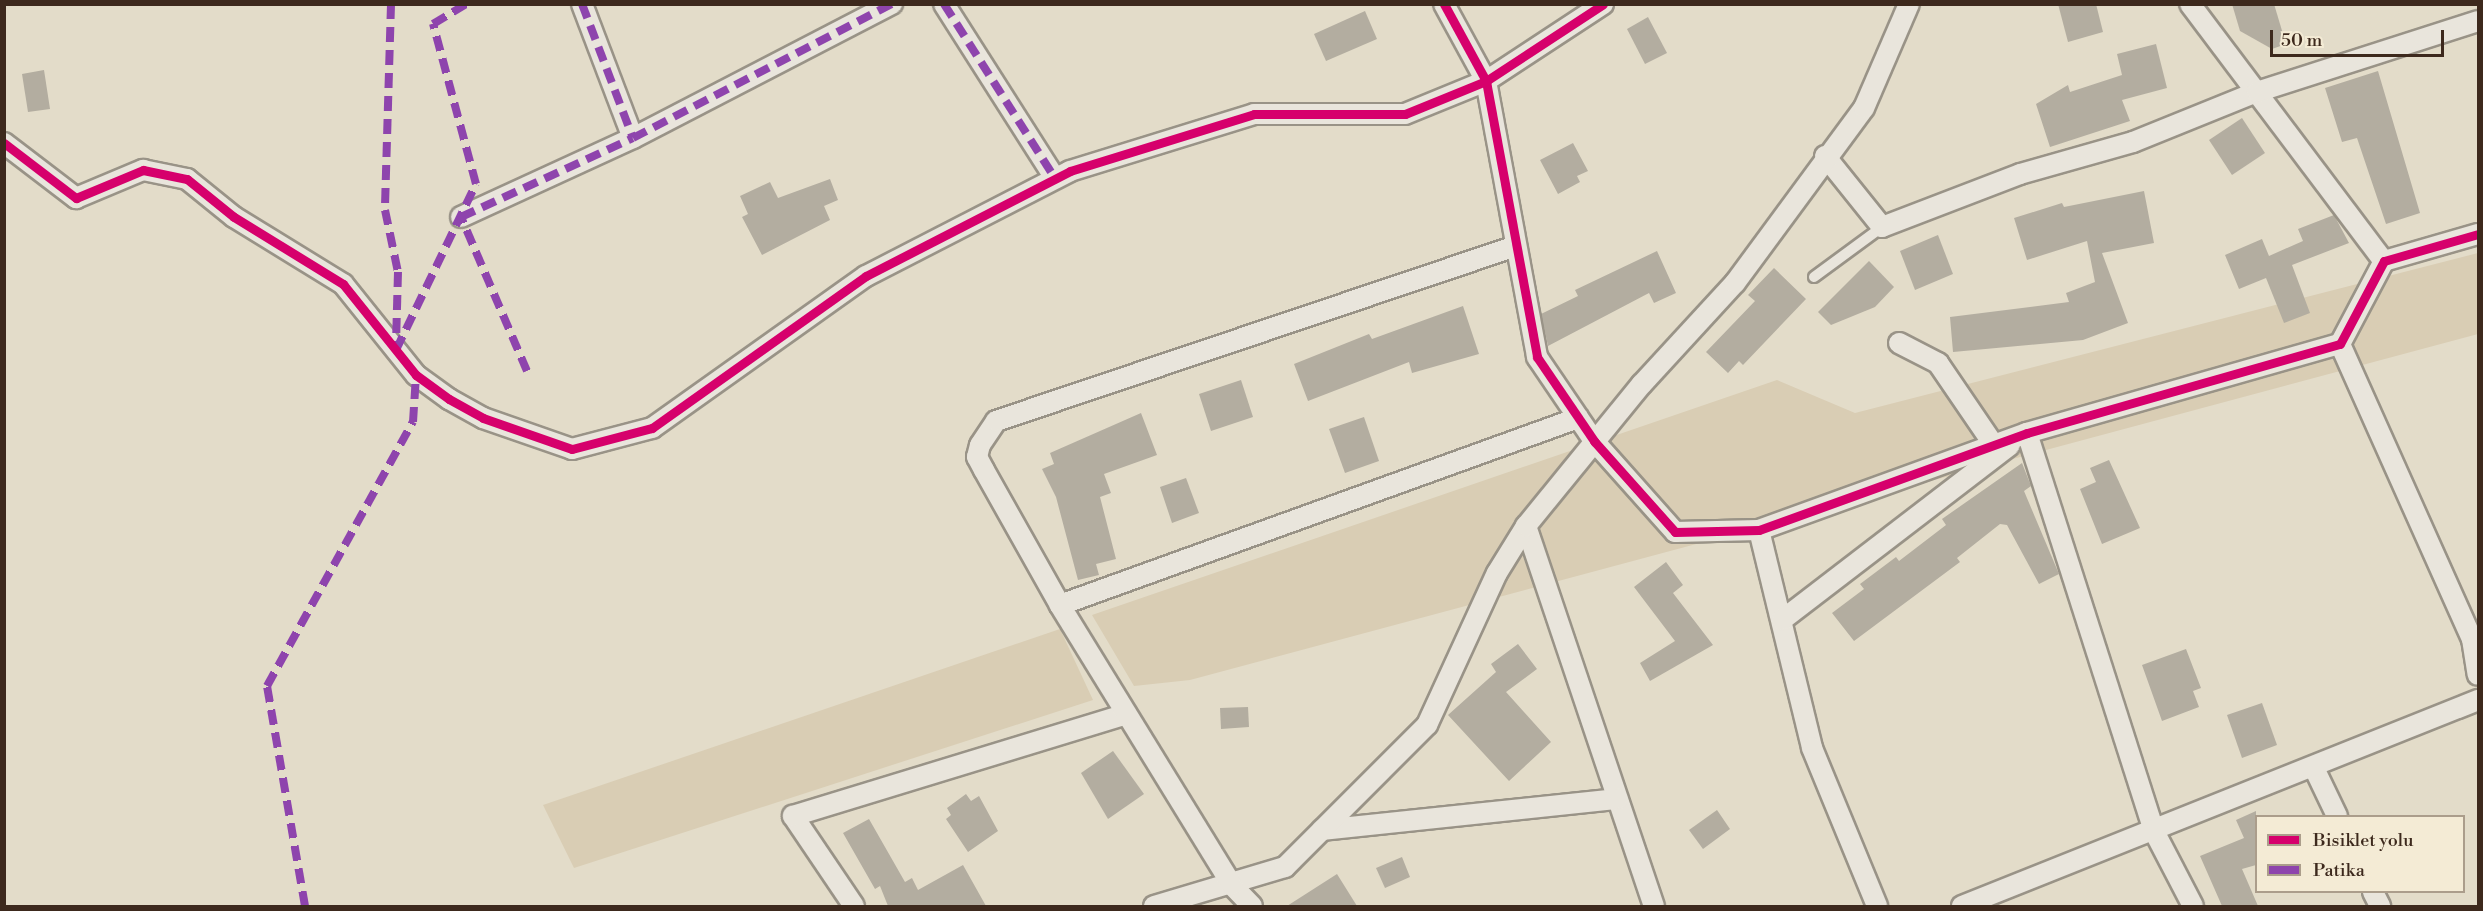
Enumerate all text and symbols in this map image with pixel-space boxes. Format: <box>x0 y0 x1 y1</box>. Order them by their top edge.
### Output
scale bar <box>2273 18 2447 56</box>
text: 50 m <box>2281 29 2322 52</box>
legend <box>2255 815 2465 893</box>
text: Bisiklet yolu <box>2313 829 2413 852</box>
text: Patika <box>2313 859 2365 882</box>

